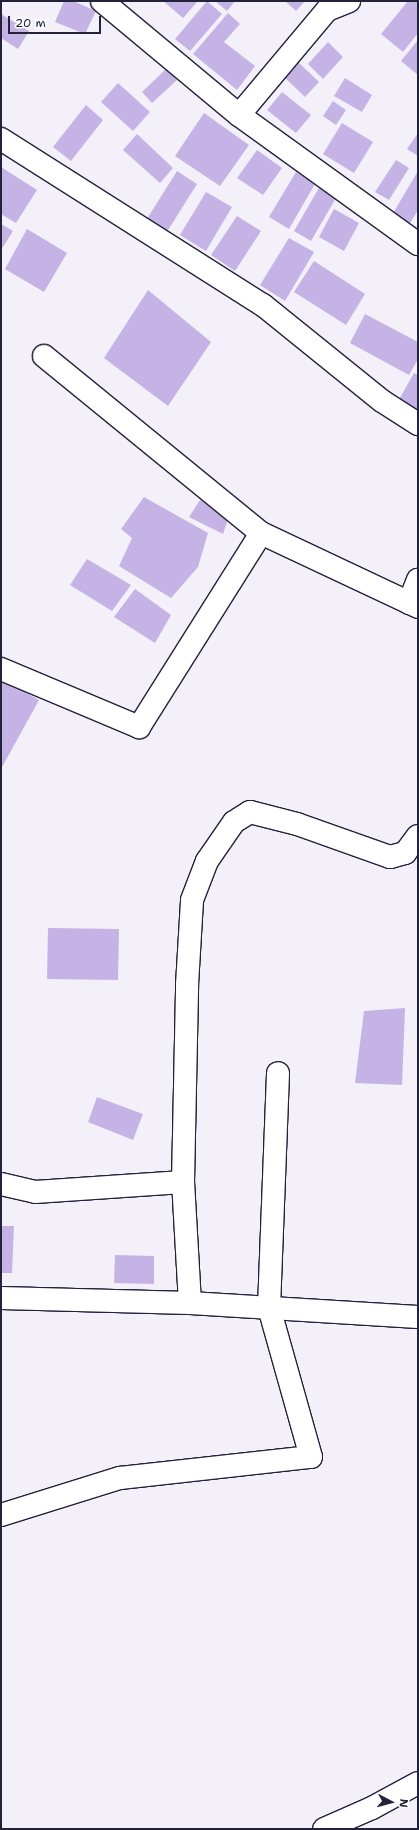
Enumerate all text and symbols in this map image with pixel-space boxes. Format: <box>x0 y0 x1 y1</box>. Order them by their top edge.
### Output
scale bar <box>10 8 103 34</box>
text: 20 m <box>15 15 46 31</box>
north arrow <box>371 1782 411 1822</box>
text: N <box>396 1798 411 1808</box>

